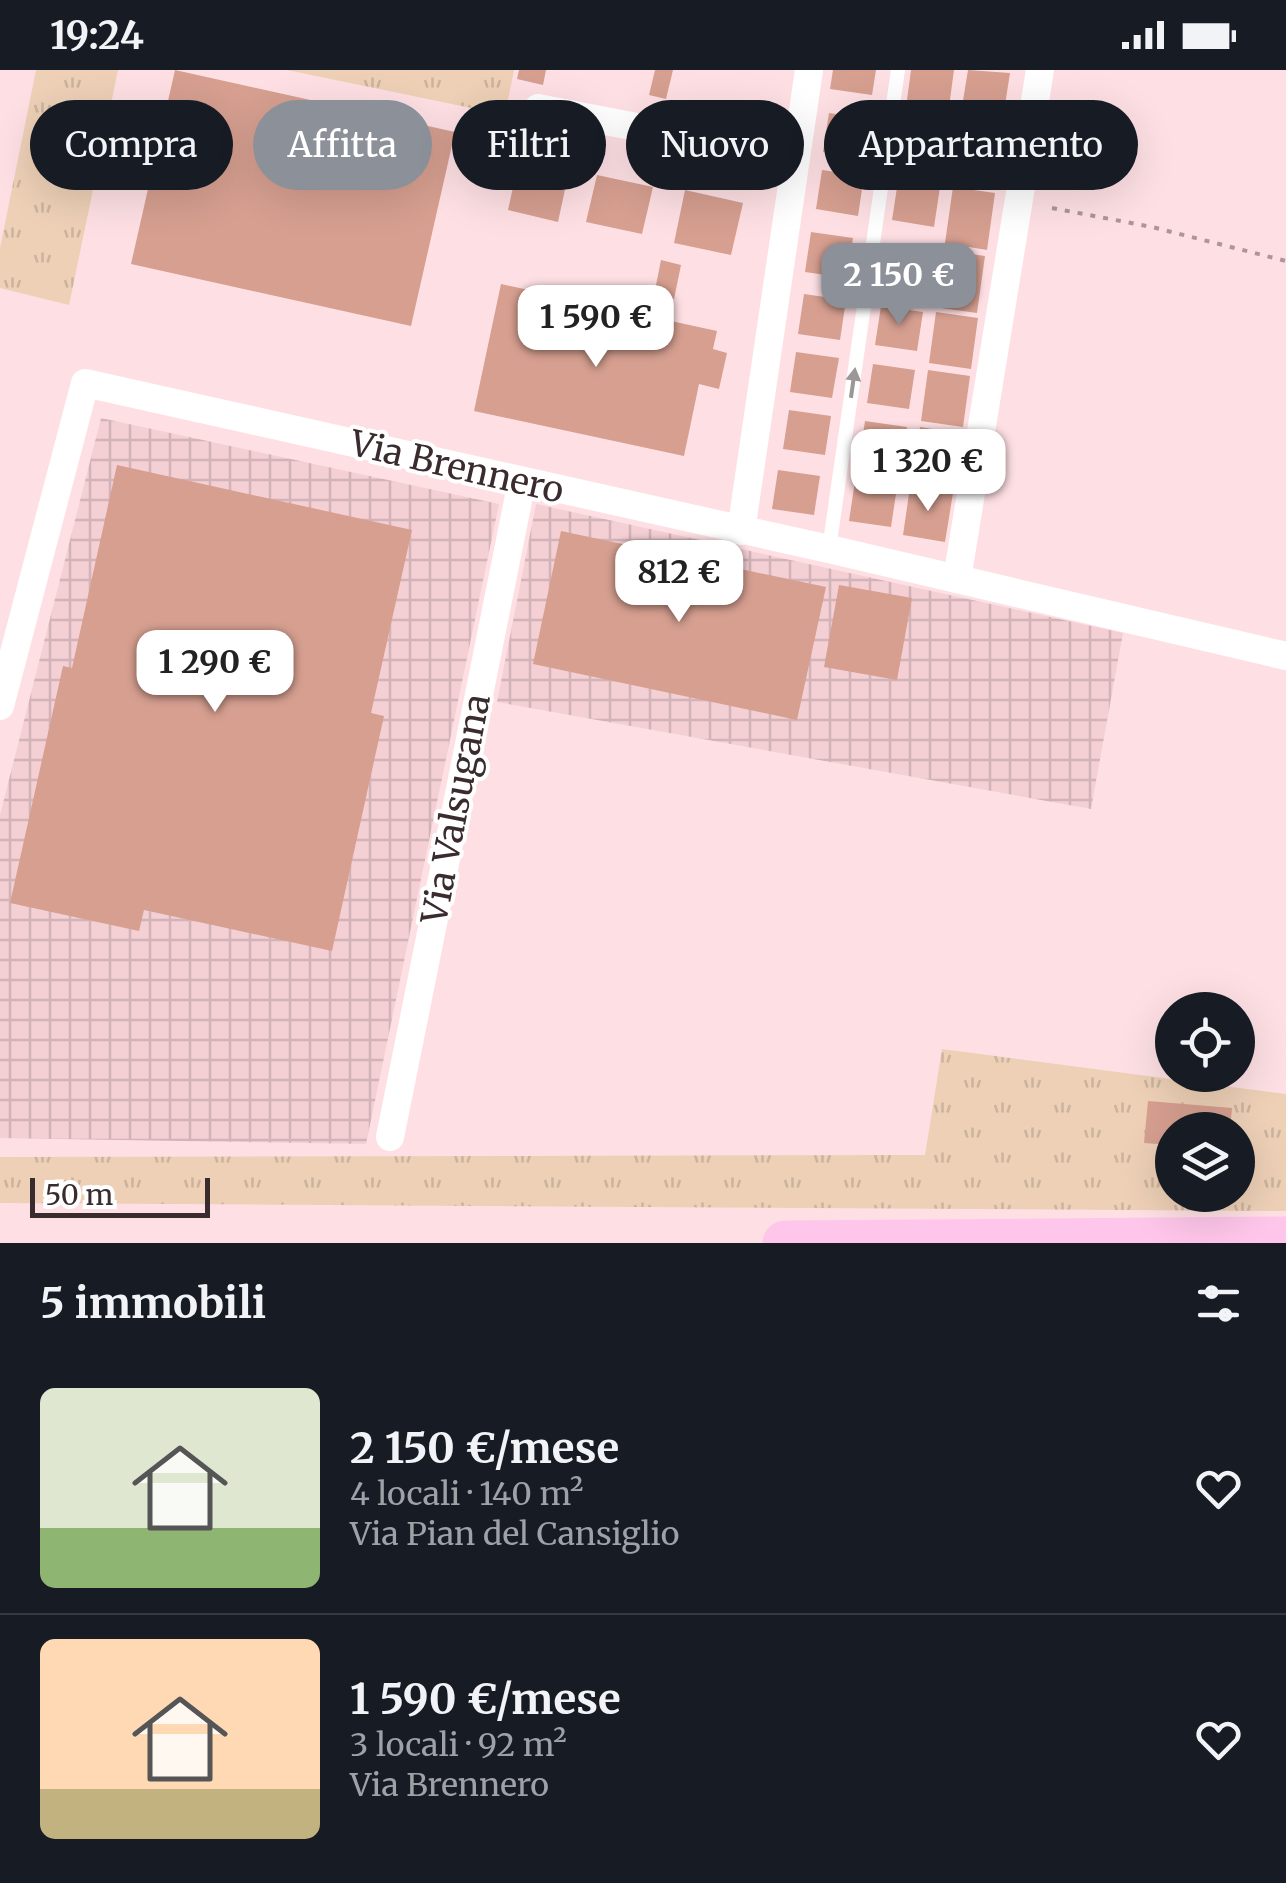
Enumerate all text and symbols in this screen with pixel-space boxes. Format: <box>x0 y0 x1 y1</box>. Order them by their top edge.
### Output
text: 19:24 <box>50 12 144 59</box>
chip: Compra <box>30 100 233 190</box>
chip: Affitta <box>253 100 432 190</box>
chip: Filtri <box>452 100 606 190</box>
chip: Nuovo <box>626 100 804 190</box>
chip: Appartamento <box>824 100 1138 190</box>
pin: 2 150 € <box>807 243 991 328</box>
text: 2 150 € <box>843 255 955 295</box>
pin: 1 590 € <box>504 285 688 370</box>
text: 1 590 € <box>540 297 652 337</box>
one-way arrow <box>845 367 861 399</box>
street label: Via Brennero <box>345 421 568 513</box>
pin: 1 320 € <box>836 429 1020 514</box>
text: 1 320 € <box>873 441 983 481</box>
pin: 812 € <box>609 540 749 625</box>
text: 812 € <box>637 552 721 592</box>
pin: 1 290 € <box>123 630 307 715</box>
text: 1 290 € <box>159 642 271 682</box>
street label: Via Valsugana <box>412 690 500 929</box>
map controls <box>1155 992 1255 1212</box>
button: locate <box>1155 992 1255 1092</box>
button: layers <box>1155 1112 1255 1212</box>
scale bar <box>30 1173 210 1218</box>
text: 50 m <box>45 1177 113 1213</box>
icon: filters <box>1191 1276 1246 1331</box>
text: 5 immobili <box>40 1277 266 1329</box>
text: 2 150 €/mese <box>350 1422 619 1474</box>
icon: home <box>120 1428 240 1548</box>
icon: heart <box>1191 1461 1246 1516</box>
text: 4 locali · 140 m² <box>350 1474 583 1514</box>
text: Via Pian del Cansiglio <box>350 1514 679 1554</box>
text: 1 590 €/mese <box>350 1673 621 1725</box>
icon: home <box>120 1679 240 1799</box>
icon: heart <box>1191 1712 1246 1767</box>
text: 3 locali · 92 m² <box>350 1725 567 1765</box>
text: Via Brennero <box>350 1765 549 1805</box>

